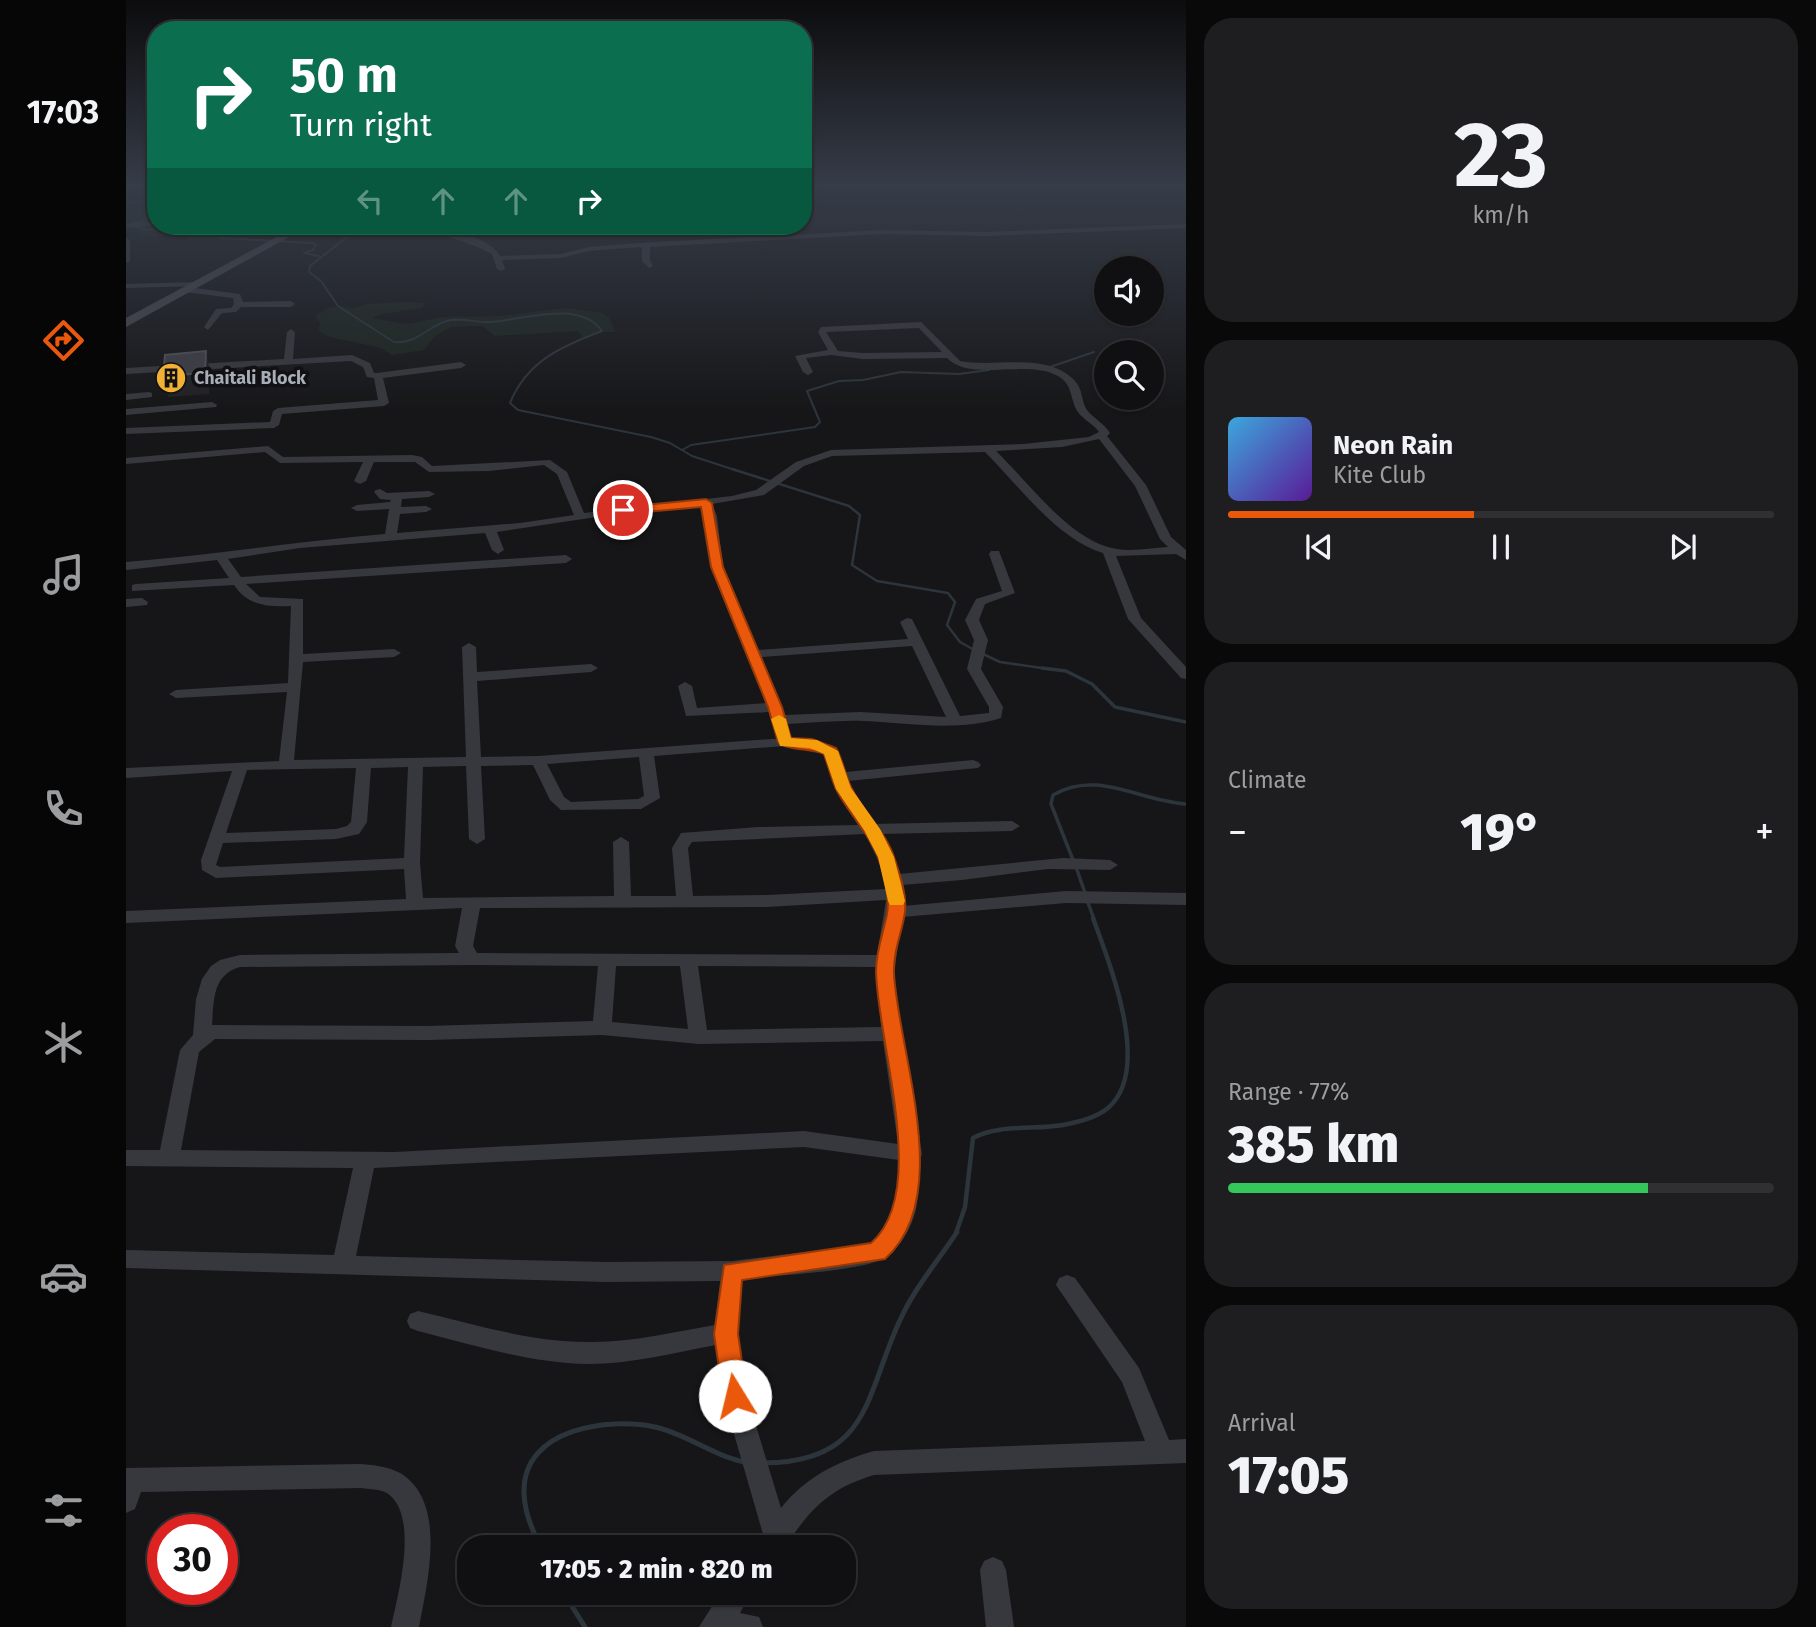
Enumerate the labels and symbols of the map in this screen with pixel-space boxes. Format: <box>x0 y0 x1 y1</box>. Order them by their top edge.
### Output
building icon: Chaitali Block <box>154 361 188 395</box>
place label: Chaitali Block <box>194 367 307 389</box>
pin <box>593 480 653 540</box>
position arrow <box>698 1359 772 1433</box>
speed limit sign: 30 <box>147 1514 238 1605</box>

